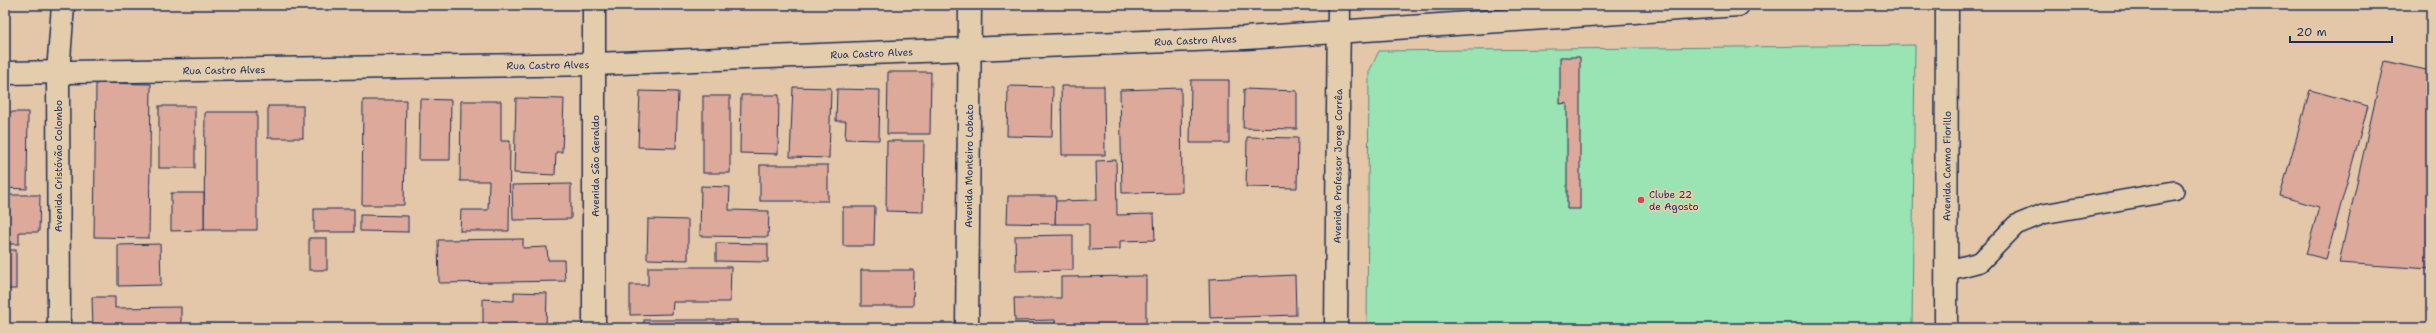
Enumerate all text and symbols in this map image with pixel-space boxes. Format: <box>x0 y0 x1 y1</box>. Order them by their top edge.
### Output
scale bar <box>2290 18 2392 44</box>
text: 20 m <box>2296 24 2327 40</box>
street label: Rua Castro Alves <box>1154 32 1237 48</box>
street label: Rua Castro Alves <box>830 45 913 61</box>
street label: Rua Castro Alves <box>506 58 589 72</box>
street label: Rua Castro Alves <box>183 63 265 77</box>
street label: Avenida Professor Jorge Corrêa <box>1330 88 1345 243</box>
street label: Avenida Cristóvão Colombo <box>52 100 65 232</box>
street label: Avenida Monteiro Lobato <box>961 104 976 228</box>
street label: Avenida Carmo Fiorillo <box>1940 111 1953 221</box>
street label: Avenida São Geraldo <box>589 115 602 217</box>
place label: Clube 22 de Agosto <box>1649 188 1698 213</box>
marker: Clube 22 de Agosto <box>1636 195 1646 205</box>

